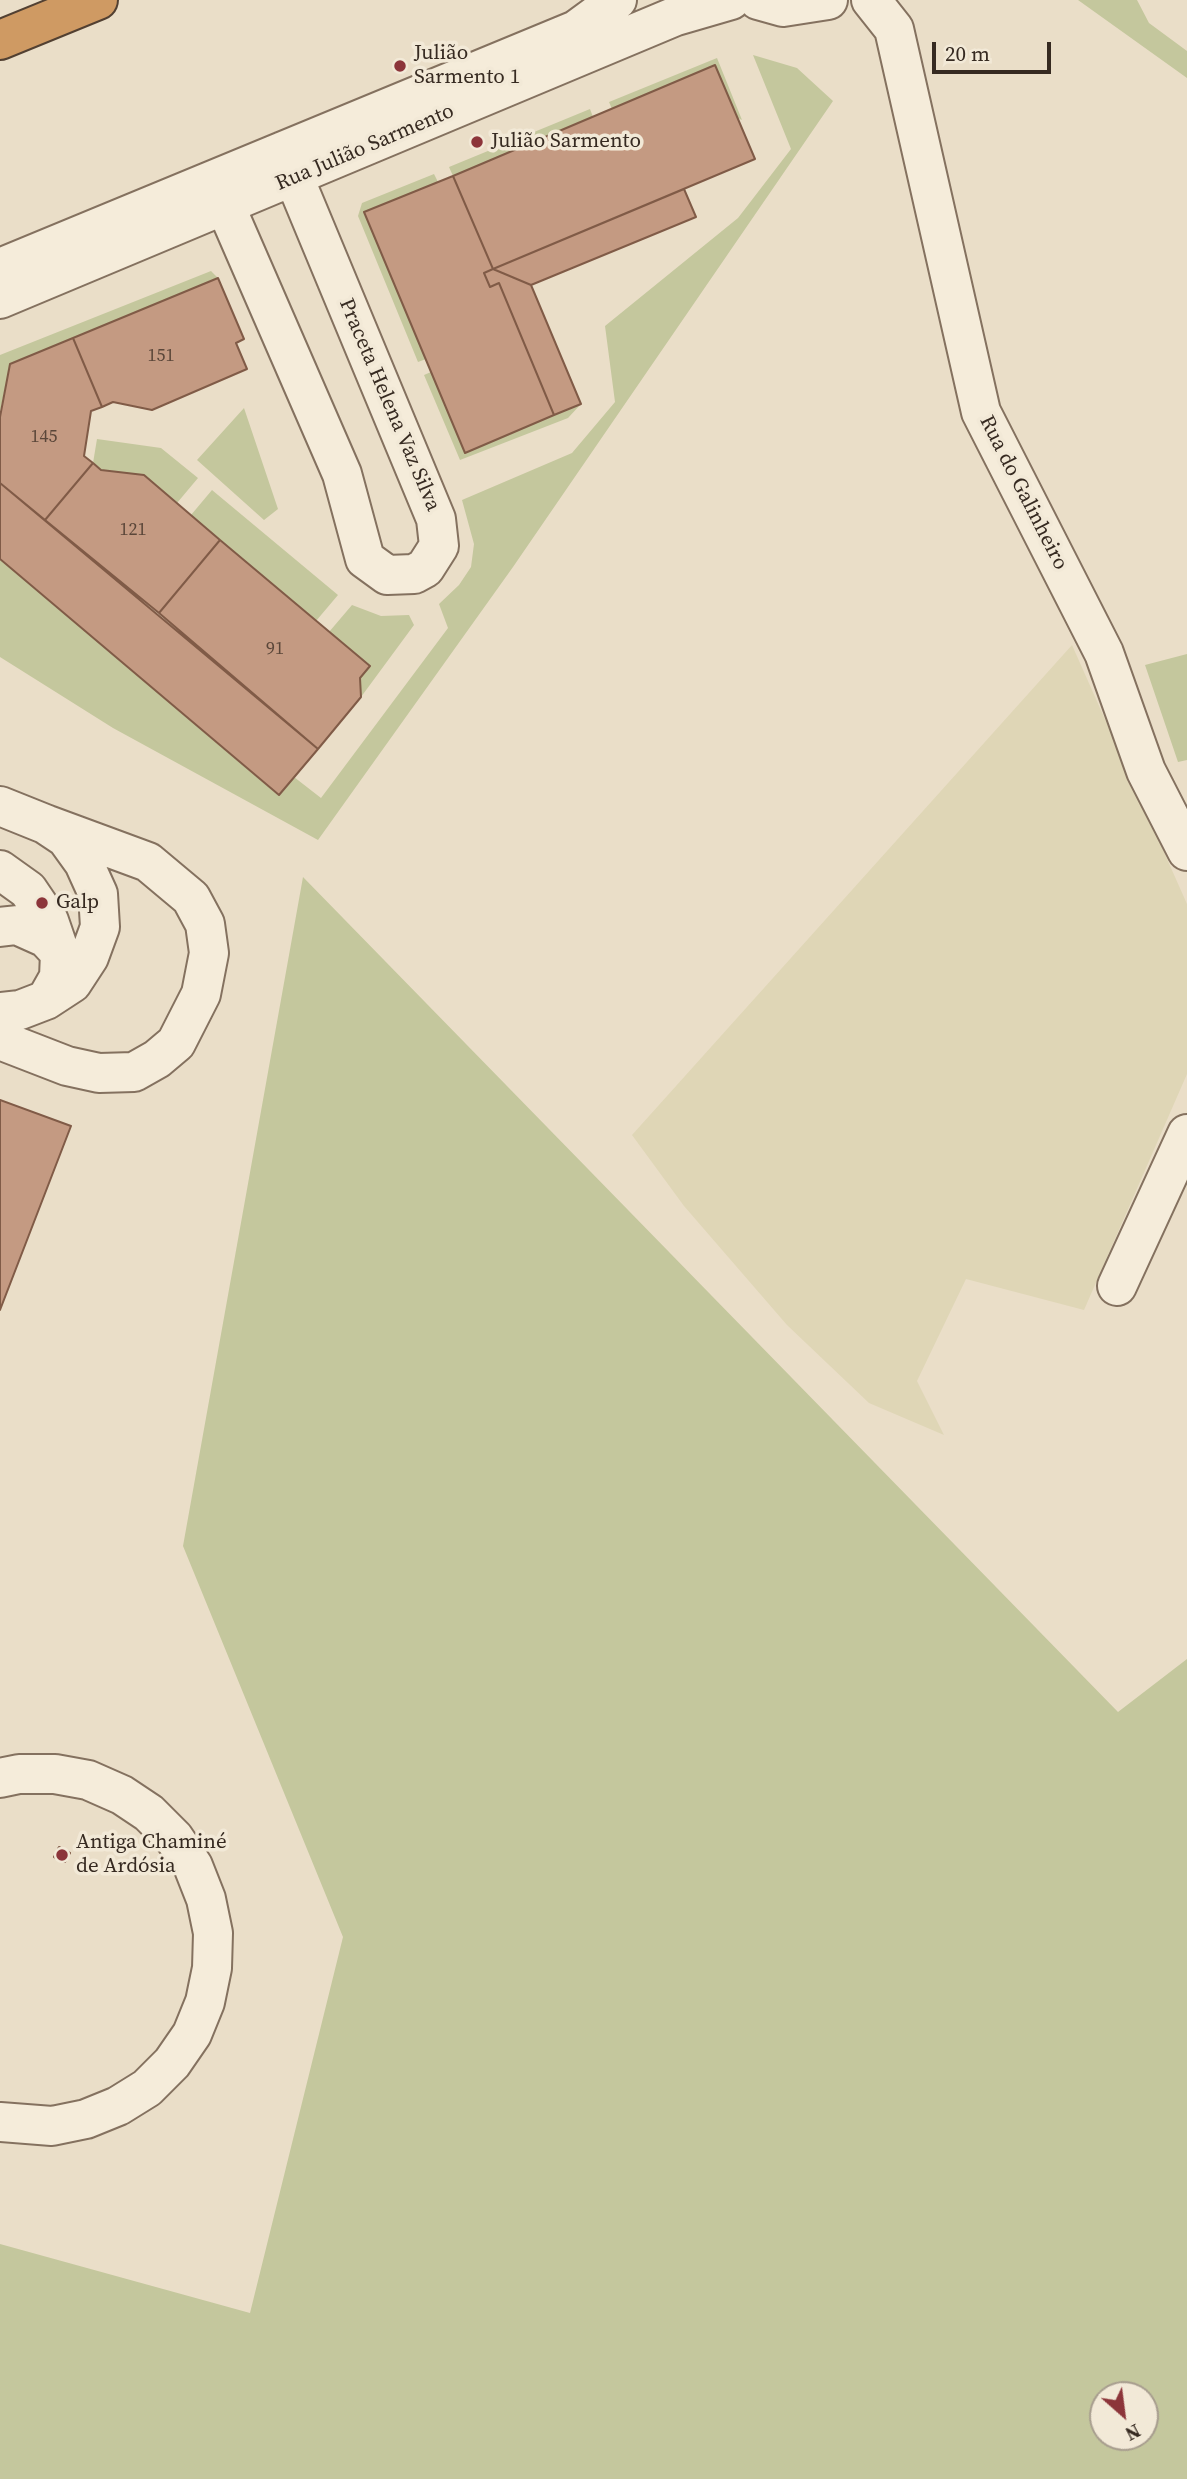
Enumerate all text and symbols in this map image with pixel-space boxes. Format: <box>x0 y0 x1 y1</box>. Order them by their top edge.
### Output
scale bar <box>935 28 1054 72</box>
text: 20 m <box>945 39 990 68</box>
place label: Julião Sarmento 1 <box>414 41 520 91</box>
marker: Julião Sarmento 1 <box>392 58 408 74</box>
street label: Rua Julião Sarmento <box>272 99 458 197</box>
place label: Julião Sarmento <box>491 129 641 155</box>
marker: Julião Sarmento <box>469 134 485 150</box>
street label: Praceta Helena Vaz Silva <box>333 295 445 515</box>
house number: 151 <box>148 345 174 367</box>
street label: Rua do Galinheiro <box>973 412 1073 574</box>
house number: 145 <box>31 426 57 448</box>
house number: 121 <box>120 519 146 541</box>
house number: 91 <box>266 638 284 660</box>
place label: Galp <box>56 890 99 916</box>
marker: Galp <box>34 895 50 911</box>
place label: Antiga Chaminé de Ardósia <box>76 1830 227 1880</box>
marker: Antiga Chaminé de Ardósia <box>54 1847 70 1863</box>
north arrow <box>1089 2381 1159 2451</box>
text: N <box>1121 2418 1145 2448</box>

